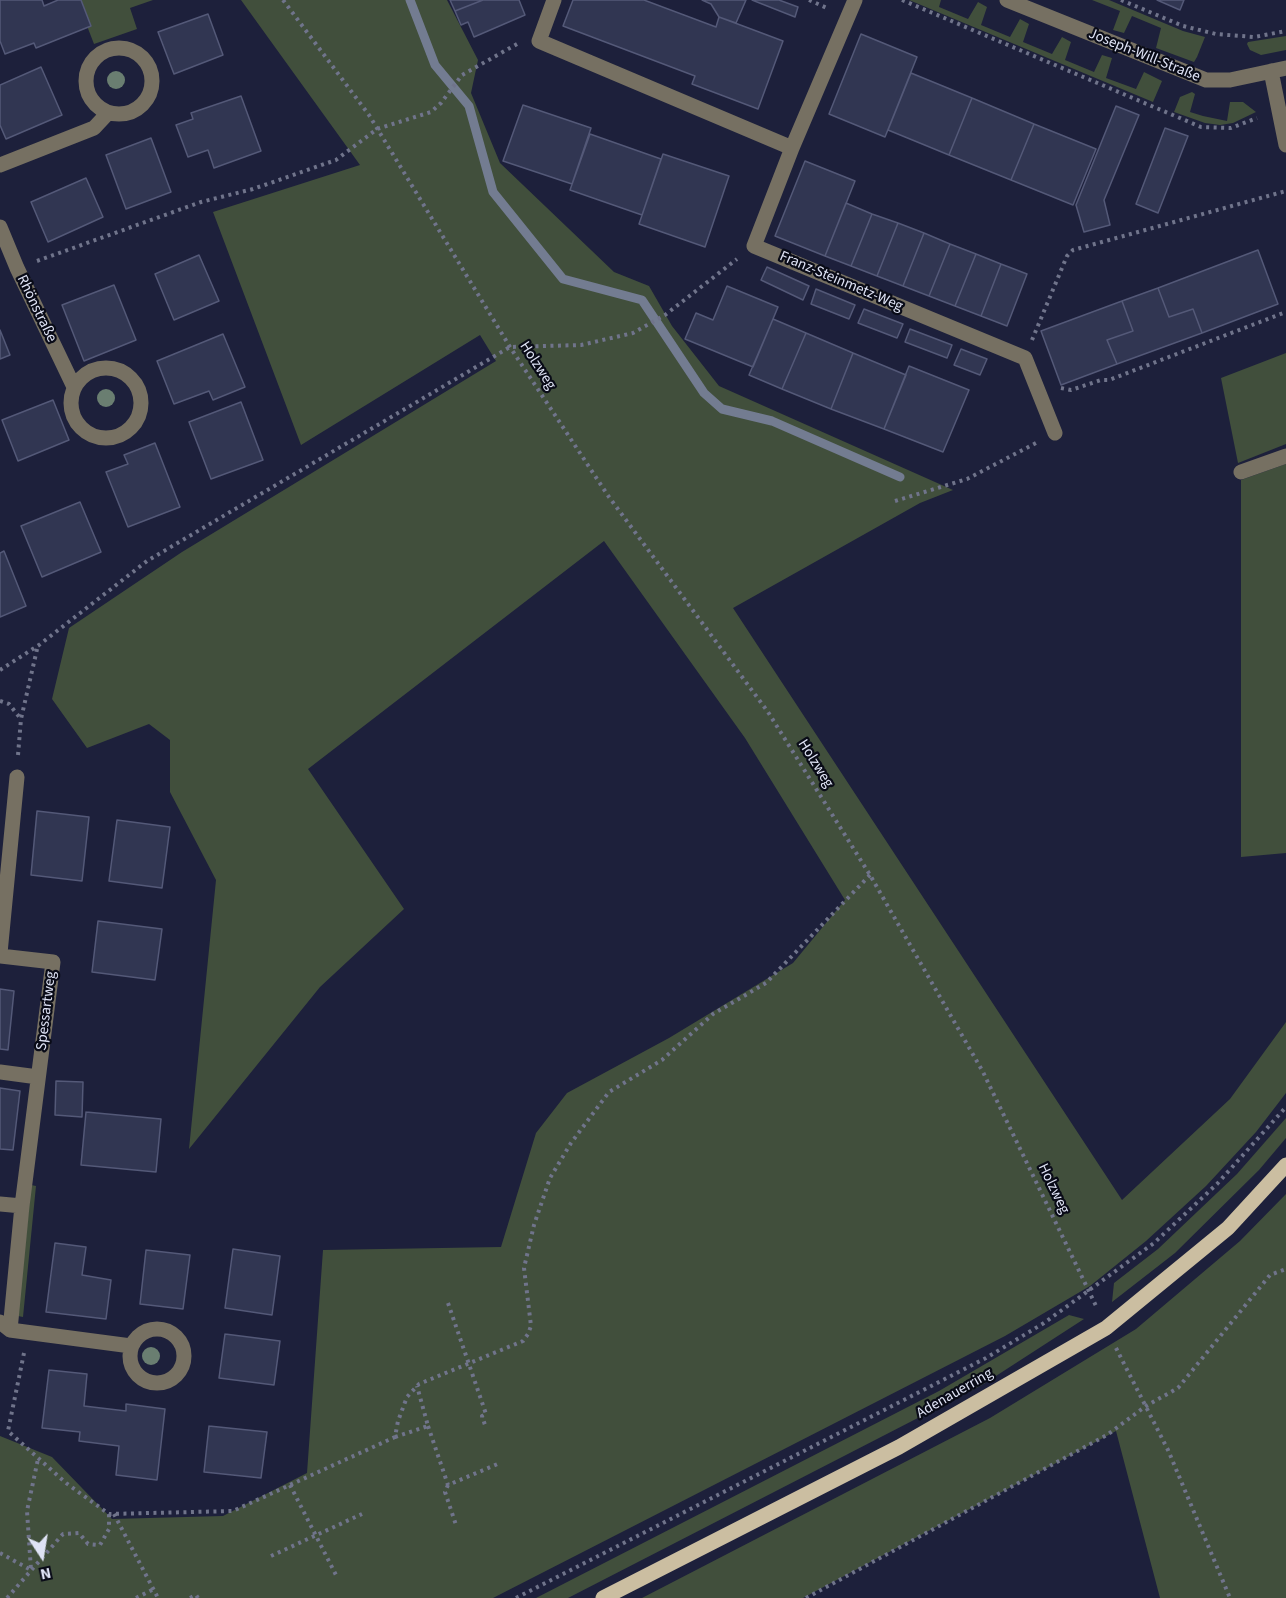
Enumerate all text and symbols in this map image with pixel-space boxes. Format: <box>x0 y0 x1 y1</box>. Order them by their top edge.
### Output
street label: Joseph-Will-Straße <box>1086 25 1202 87</box>
street label: Franz-Steinmetz-Weg <box>777 248 905 316</box>
street label: Rhönstraße <box>12 272 60 346</box>
street label: Holzweg <box>515 339 559 393</box>
street label: Holzweg <box>793 736 837 792</box>
street label: Spessartweg <box>33 970 61 1052</box>
street label: Holzweg <box>1033 1161 1073 1217</box>
street label: Adenauerring <box>914 1365 996 1423</box>
north arrow <box>12 1526 72 1586</box>
text: N <box>38 1562 53 1585</box>

